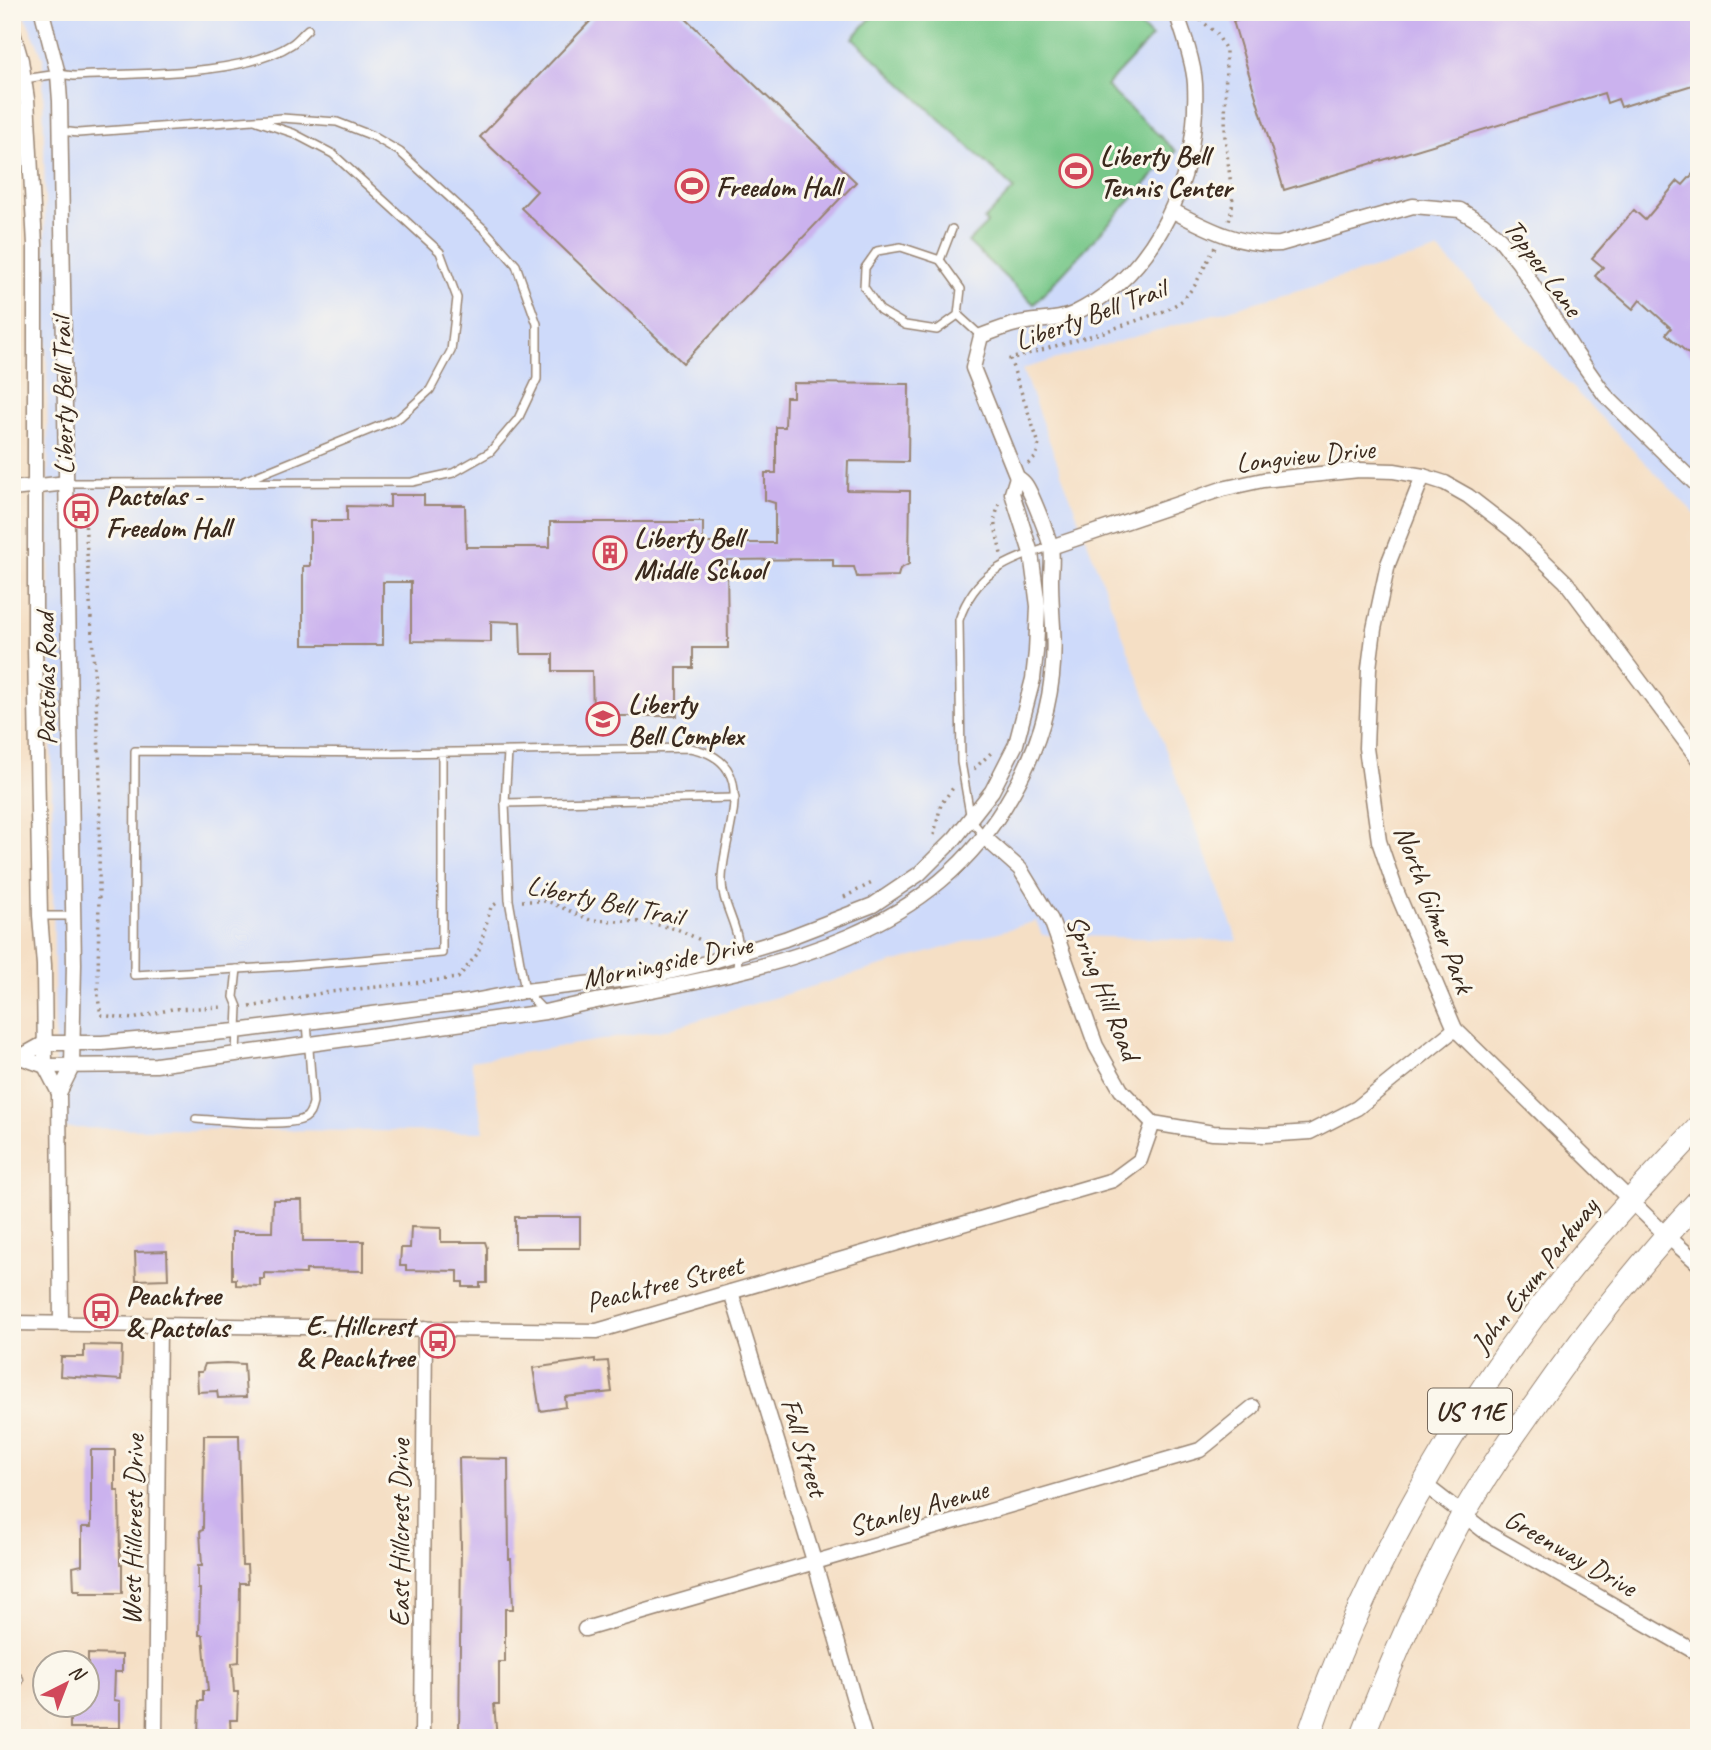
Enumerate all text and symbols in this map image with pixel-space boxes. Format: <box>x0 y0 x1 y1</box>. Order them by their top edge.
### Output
place label: Liberty Bell Tennis Center <box>1100 138 1235 205</box>
sports icon: Liberty Bell Tennis Center <box>1057 152 1095 190</box>
sports icon: Freedom Hall <box>673 167 711 205</box>
place label: Freedom Hall <box>716 169 845 204</box>
street label: Topper Lane <box>1496 212 1592 325</box>
street label: Liberty Bell Trail <box>1010 269 1175 358</box>
street label: Liberty Bell Trail <box>44 312 81 475</box>
street label: Longview Drive <box>1234 431 1378 480</box>
place label: Pactolas - Freedom Hall <box>106 478 235 545</box>
bus stop icon: Pactolas - Freedom Hall <box>62 492 100 530</box>
place label: Liberty Bell Middle School <box>634 520 771 587</box>
building icon: Liberty Bell Middle School <box>591 534 629 572</box>
street label: Pactolas Road <box>27 608 64 746</box>
place label: Liberty Bell Complex <box>628 686 746 753</box>
school or university icon: Liberty Bell Complex <box>584 700 622 738</box>
street label: North Gilmer Park <box>1386 820 1483 1000</box>
street label: Liberty Bell Trail <box>524 867 691 935</box>
street label: Spring Hill Road <box>1059 910 1150 1068</box>
street label: Morningside Drive <box>579 926 757 997</box>
street label: John Exum Parkway <box>1462 1189 1607 1362</box>
street label: Peachtree Street <box>582 1246 749 1320</box>
place label: Peachtree & Pactolas <box>126 1278 232 1345</box>
bus stop icon: Peachtree & Pactolas <box>82 1292 120 1330</box>
place label: E. Hillcrest & Peachtree <box>297 1308 419 1375</box>
bus stop icon: E. Hillcrest & Peachtree <box>419 1322 457 1360</box>
road number: US 11E <box>1428 1388 1512 1434</box>
street label: Fall Street <box>773 1394 837 1503</box>
street label: West Hillcrest Drive <box>113 1433 152 1625</box>
street label: East Hillcrest Drive <box>382 1437 417 1627</box>
street label: Stanley Avenue <box>845 1470 993 1544</box>
street label: Greenway Drive <box>1498 1501 1645 1605</box>
north arrow <box>32 1648 102 1718</box>
text: N <box>64 1659 92 1687</box>

